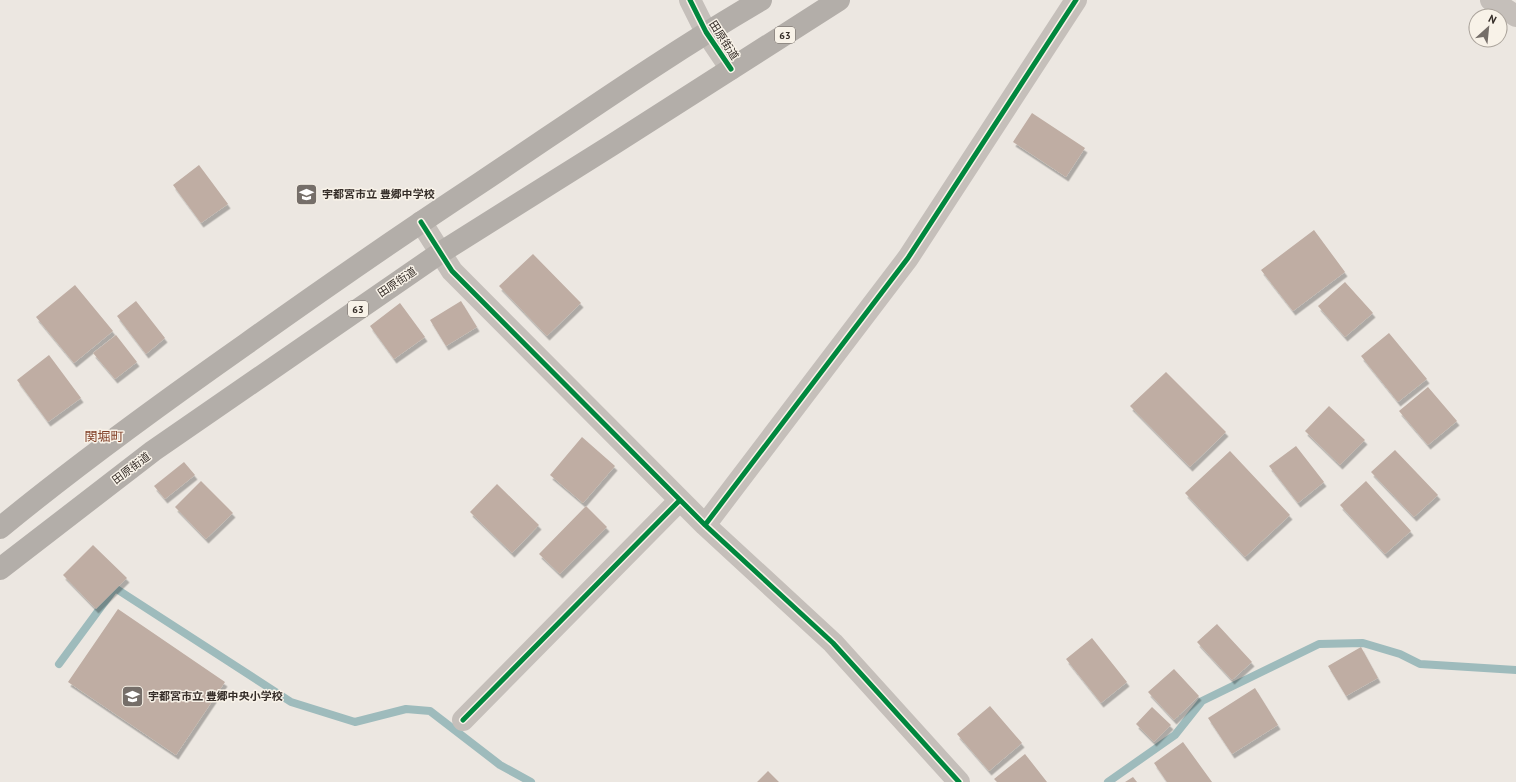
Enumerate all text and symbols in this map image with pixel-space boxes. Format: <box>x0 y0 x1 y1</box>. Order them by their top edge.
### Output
north arrow <box>1468 8 1508 48</box>
text: N <box>1486 11 1499 27</box>
street label: 田原街道 <box>706 18 742 62</box>
road number: 63 <box>775 27 795 43</box>
school or university icon: 宇都宮市立 豊郷中学校 <box>294 181 320 207</box>
place label: 宇都宮市立 豊郷中学校 <box>322 187 435 201</box>
street label: 田原街道 <box>375 264 419 300</box>
road number: 63 <box>348 301 368 317</box>
district label: 関堀町 <box>84 428 124 445</box>
street label: 田原街道 <box>109 449 153 487</box>
school or university icon: 宇都宮市立 豊郷中央小学校 <box>119 683 145 709</box>
place label: 宇都宮市立 豊郷中央小学校 <box>148 689 283 703</box>

